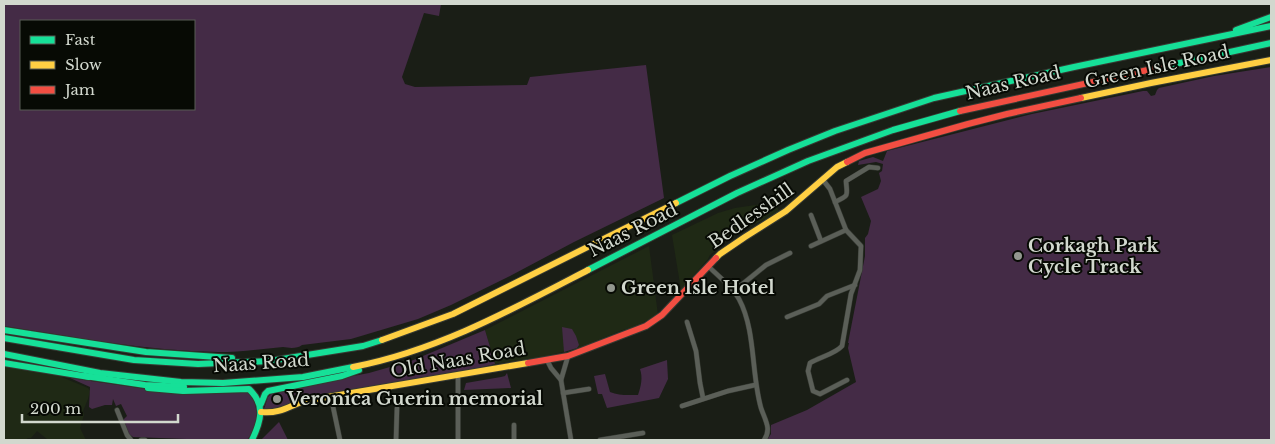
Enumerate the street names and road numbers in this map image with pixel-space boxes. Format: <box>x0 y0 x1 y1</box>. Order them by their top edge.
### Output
street label: Green Isle Road <box>1083 41 1231 93</box>
street label: Naas Road <box>963 61 1063 105</box>
street label: Bedlesshill <box>704 179 798 253</box>
street label: Naas Road <box>585 198 681 262</box>
street label: Old Naas Road <box>389 337 527 383</box>
street label: Naas Road <box>212 349 310 377</box>

